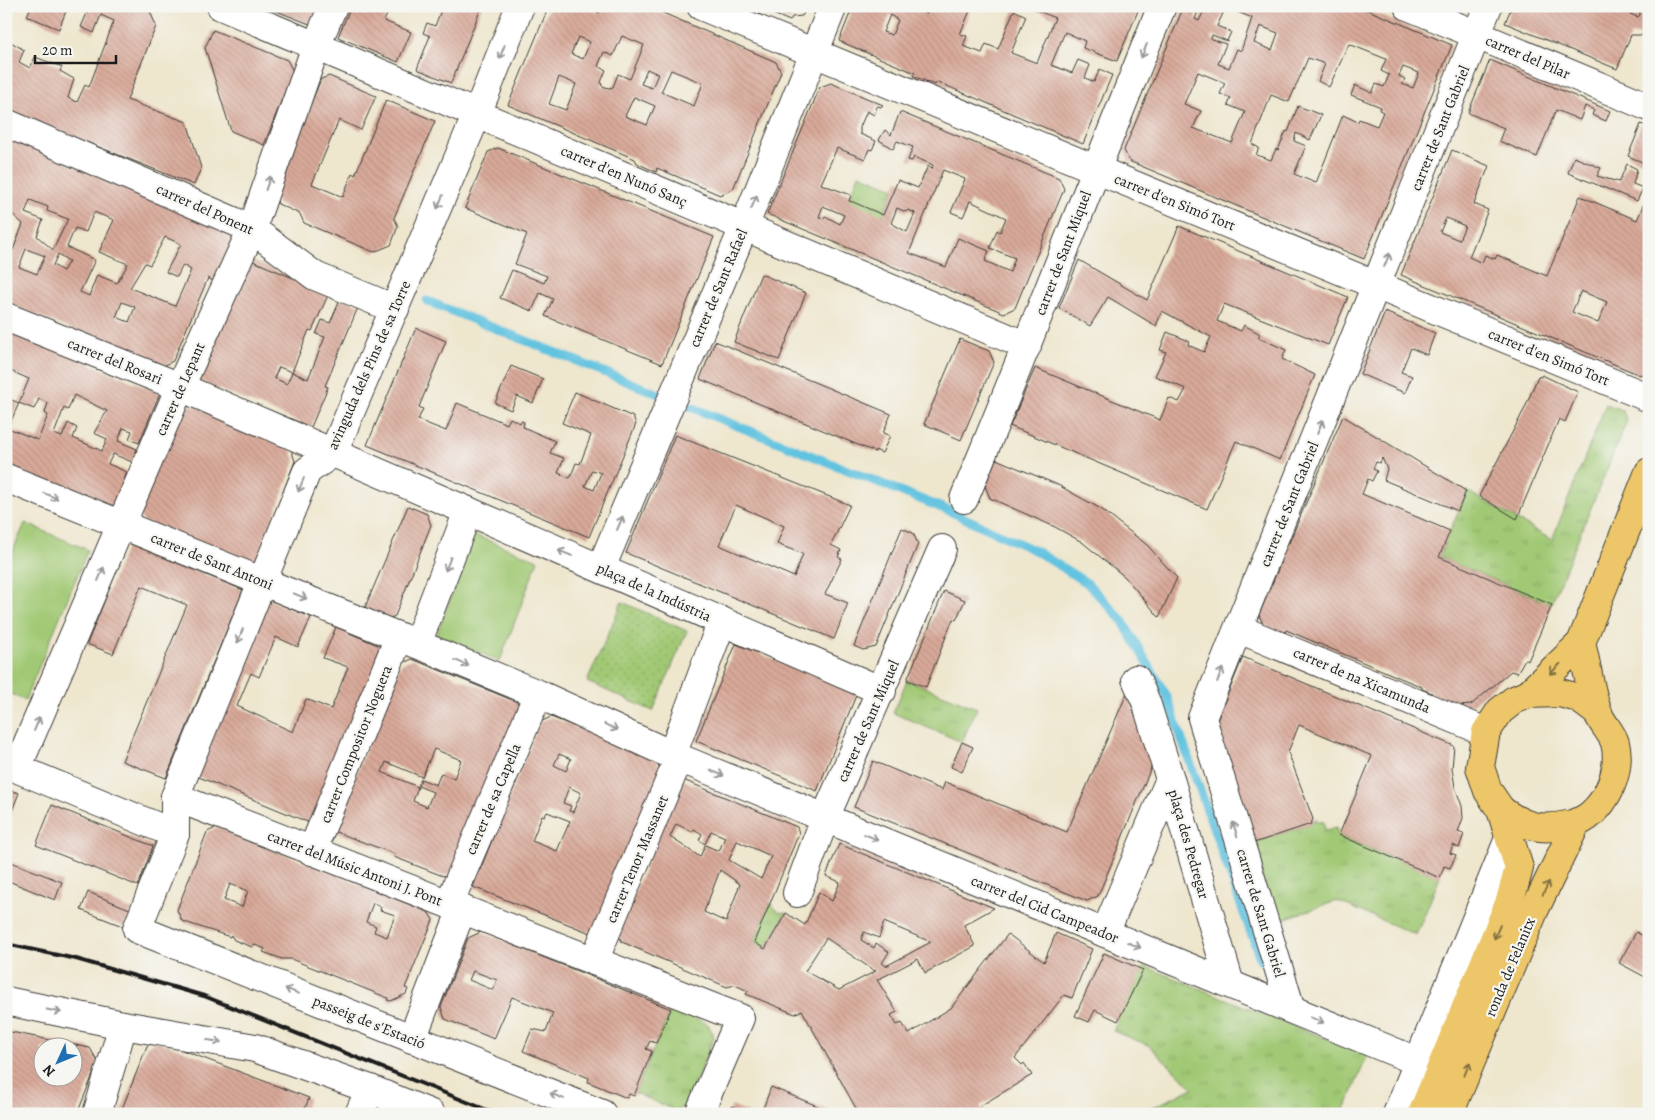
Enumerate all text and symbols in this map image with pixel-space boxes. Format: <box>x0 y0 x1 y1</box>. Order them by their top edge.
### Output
street label: carrer del Pilar <box>1483 30 1574 84</box>
scale bar <box>35 32 116 64</box>
text: 20 m <box>42 40 73 60</box>
one-way arrow <box>1138 43 1148 58</box>
one-way arrow <box>496 44 505 59</box>
street label: carrer de Sant Gabriel <box>1406 62 1474 194</box>
street label: carrer d'en Nunó Sanç <box>558 140 690 212</box>
street label: carrer d'en Simó Tort <box>1111 169 1239 235</box>
one-way arrow <box>264 175 274 191</box>
street label: carrer del Ponent <box>153 179 257 239</box>
street label: carrer de Sant Miquel <box>1030 188 1096 318</box>
one-way arrow <box>434 194 444 209</box>
one-way arrow <box>750 195 759 210</box>
street label: carrer de Sant Rafael <box>684 226 752 350</box>
one-way arrow <box>1384 252 1393 267</box>
street label: avinguda dels Pins de sa Torre <box>323 277 415 453</box>
street label: carrer d'en Simó Tort <box>1485 324 1613 390</box>
street label: carrer del Rosari <box>65 333 165 389</box>
street label: carrer de Lepant <box>150 339 210 439</box>
one-way arrow <box>1316 420 1326 435</box>
street label: carrer de Sant Gabriel <box>1255 438 1323 570</box>
one-way arrow <box>296 477 305 493</box>
one-way arrow <box>44 493 59 502</box>
one-way arrow <box>616 516 625 531</box>
street label: carrer de Sant Antoni <box>148 527 276 595</box>
one-way arrow <box>558 547 573 557</box>
one-way arrow <box>442 556 452 571</box>
street label: plaça de la Indústria <box>593 558 715 626</box>
one-way arrow <box>96 567 106 582</box>
one-way arrow <box>292 593 307 602</box>
one-way arrow <box>235 628 245 643</box>
street label: carrer de na Xicamunda <box>1290 642 1434 718</box>
street label: carrer de Sant Miquel <box>832 657 904 785</box>
one-way arrow <box>454 658 469 668</box>
street label: carrer Compositor Noguera <box>315 662 397 826</box>
one-way arrow <box>1549 662 1561 674</box>
one-way arrow <box>1216 668 1225 683</box>
one-way arrow <box>32 717 42 732</box>
one-way arrow <box>603 723 618 733</box>
street label: carrer de sa Capella <box>461 740 525 858</box>
one-way arrow <box>709 769 724 779</box>
street label: plaça des Pedregar <box>1164 787 1214 901</box>
street label: carrer Tenor Massanet <box>601 792 673 926</box>
one-way arrow <box>1230 821 1240 837</box>
street label: carrer del Músic Antoni J. Pont <box>265 825 445 911</box>
one-way arrow <box>862 833 878 842</box>
street label: carrer de Sant Gabriel <box>1232 846 1290 980</box>
street label: carrer del Cid Campeador <box>968 870 1122 948</box>
one-way arrow <box>1541 880 1551 895</box>
street label: ronda de Felanitx <box>1480 914 1540 1020</box>
one-way arrow <box>1491 924 1501 939</box>
one-way arrow <box>1126 941 1141 950</box>
one-way arrow <box>285 985 300 995</box>
street label: passeig de s'Estació <box>310 990 428 1054</box>
one-way arrow <box>46 1006 62 1016</box>
one-way arrow <box>1309 1016 1324 1025</box>
one-way arrow <box>205 1036 221 1046</box>
north arrow <box>32 1038 82 1088</box>
text: N <box>39 1060 59 1081</box>
one-way arrow <box>1463 1062 1473 1077</box>
one-way arrow <box>549 1091 565 1100</box>

